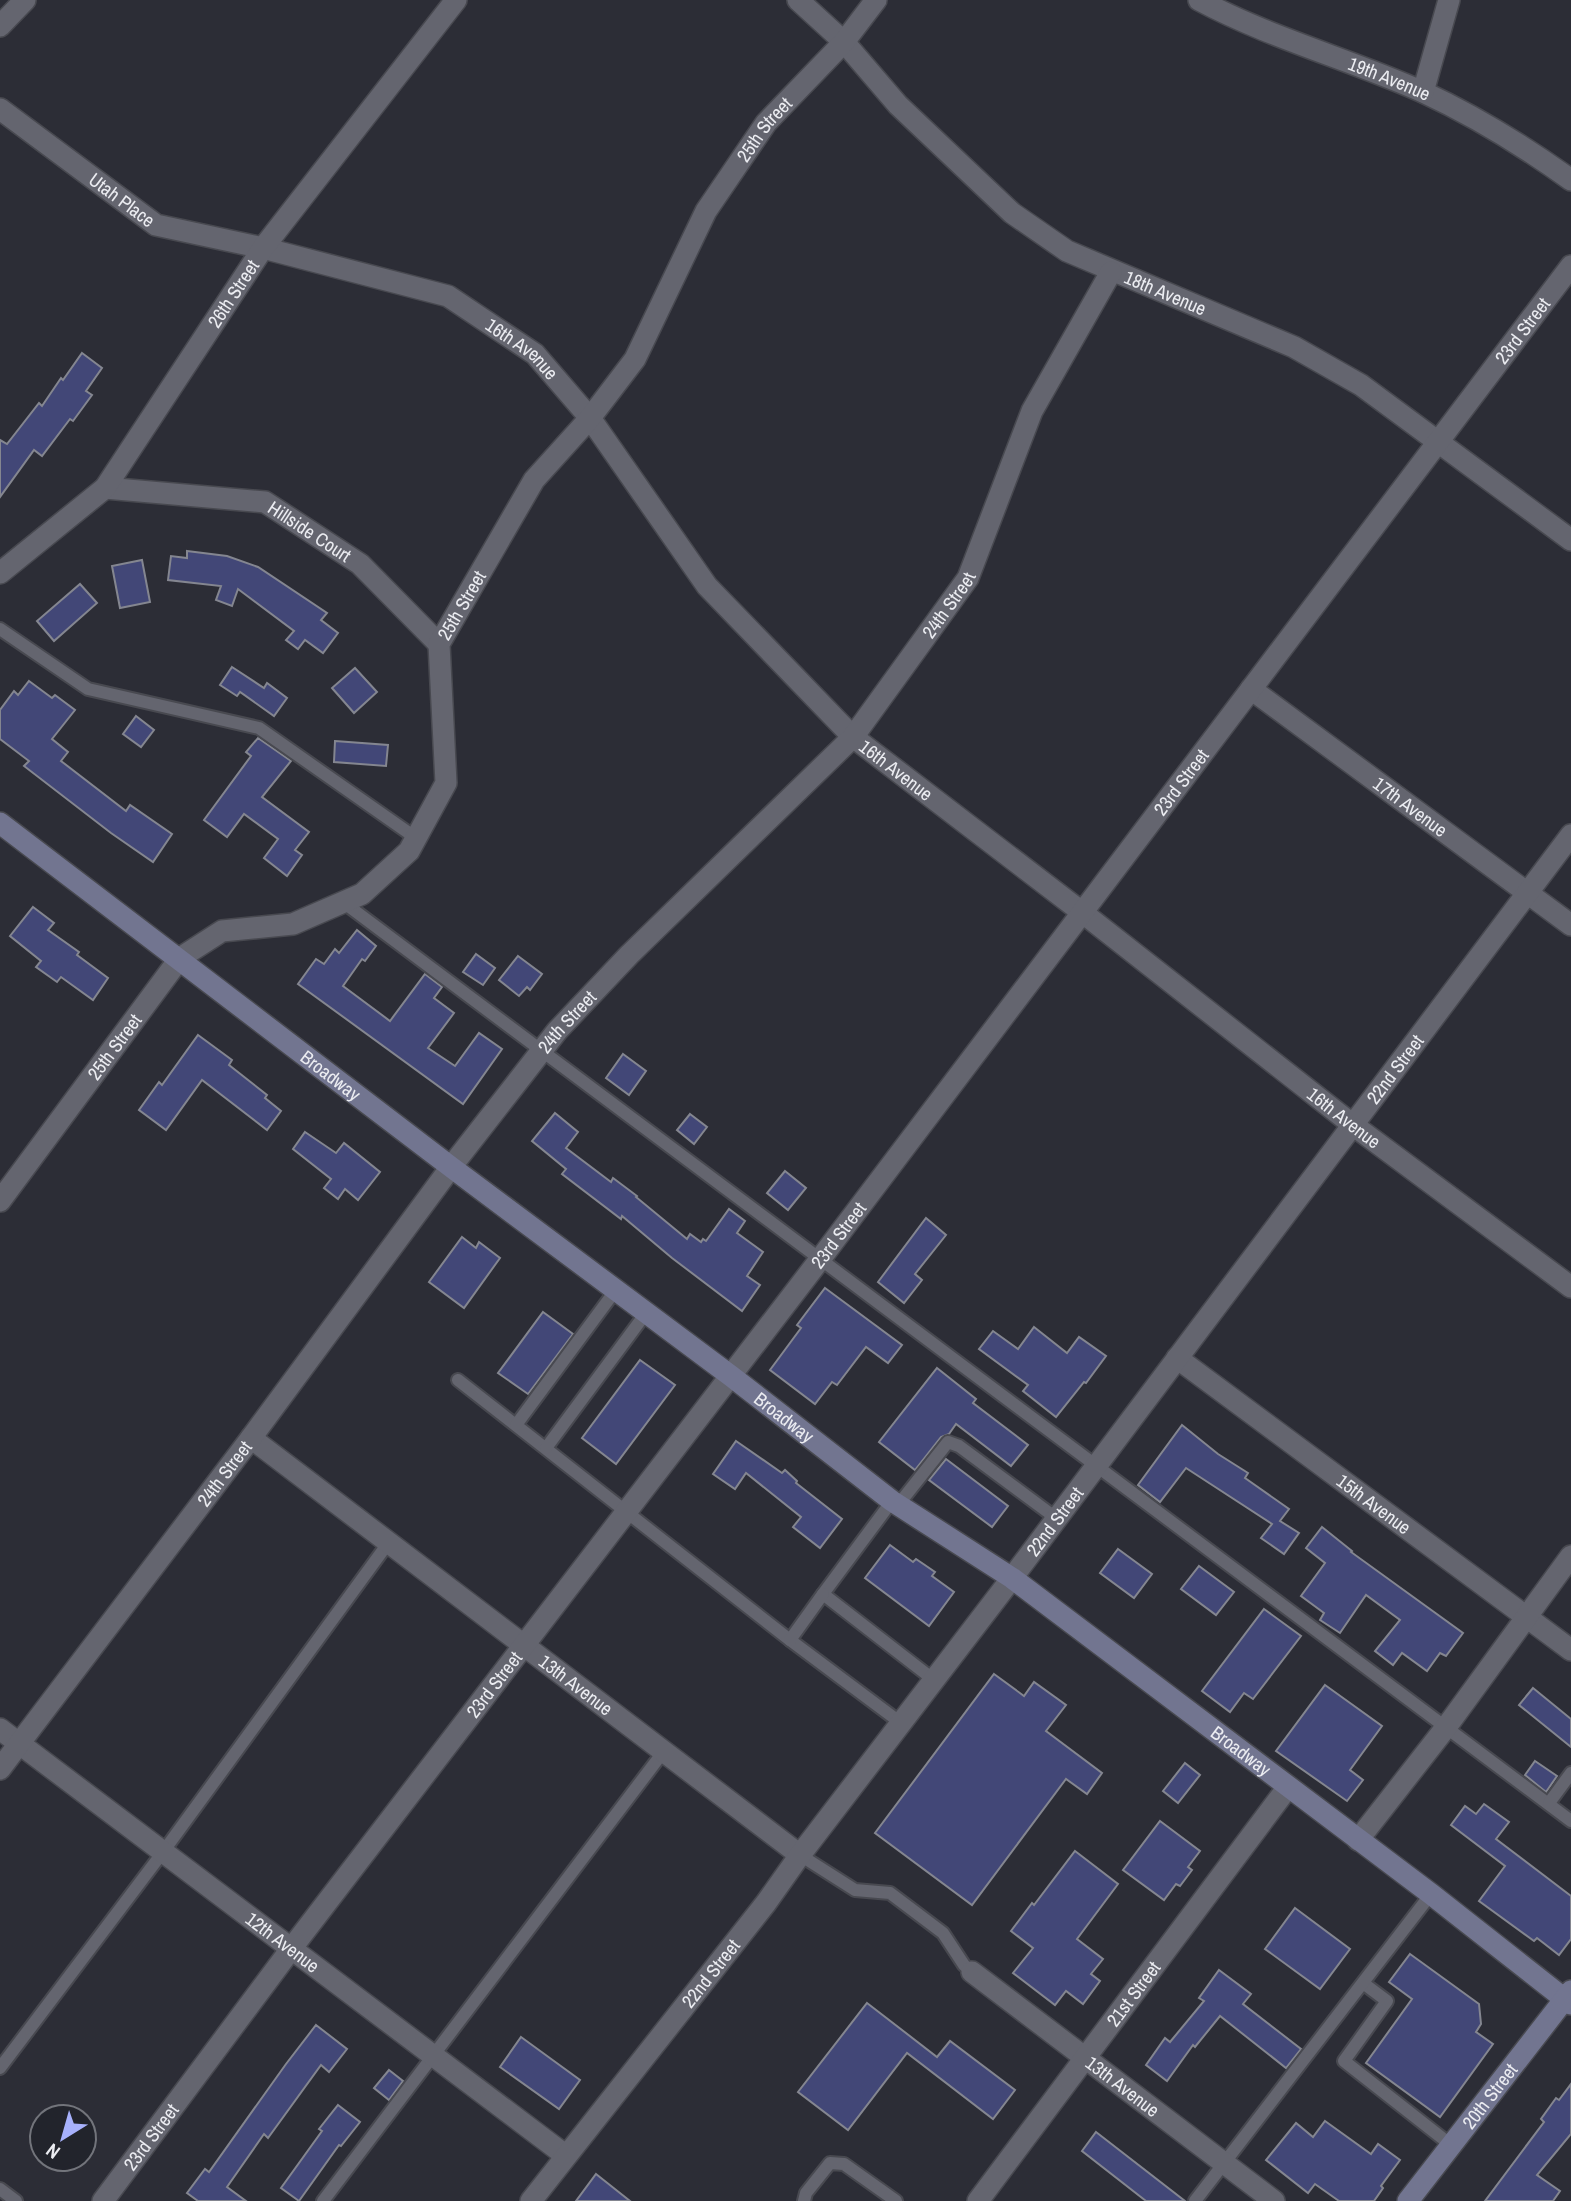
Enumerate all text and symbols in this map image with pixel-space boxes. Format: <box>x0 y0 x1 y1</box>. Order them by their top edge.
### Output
street label: 19th Avenue <box>1345 50 1435 107</box>
street label: 25th Street <box>730 90 798 167</box>
street label: Utah Place <box>84 167 160 233</box>
street label: 26th Street <box>201 254 265 332</box>
street label: 18th Avenue <box>1121 264 1210 321</box>
street label: 23rd Street <box>1489 291 1556 369</box>
street label: 16th Avenue <box>481 312 564 385</box>
street label: Hillside Court <box>263 494 357 568</box>
street label: 25th Street <box>431 565 492 645</box>
street label: 24th Street <box>916 568 982 643</box>
street label: 16th Avenue <box>854 733 938 807</box>
street label: 23rd Street <box>1147 743 1215 821</box>
street label: 17th Avenue <box>1368 770 1453 843</box>
street label: 24th Street <box>531 984 602 1059</box>
street label: 25th Street <box>81 1008 148 1085</box>
street label: 22nd Street <box>1360 1029 1430 1109</box>
street label: Broadway <box>295 1044 366 1107</box>
street label: 16th Avenue <box>1302 1081 1386 1154</box>
street label: 23rd Street <box>805 1196 872 1274</box>
street label: Broadway <box>749 1386 820 1449</box>
street label: 24th Street <box>191 1435 258 1512</box>
street label: 15th Avenue <box>1331 1468 1416 1540</box>
street label: 22nd Street <box>1020 1481 1090 1561</box>
street label: 23rd Street <box>460 1645 528 1723</box>
street label: 13th Avenue <box>534 1648 618 1721</box>
street label: Broadway <box>1206 1720 1277 1782</box>
street label: 12th Avenue <box>240 1906 325 1979</box>
street label: 22nd Street <box>675 1933 746 2013</box>
street label: 21st Street <box>1100 1955 1167 2032</box>
street label: 13th Avenue <box>1080 2050 1165 2123</box>
street label: 20th Street <box>1456 2057 1524 2134</box>
street label: 23rd Street <box>117 2098 185 2176</box>
north arrow <box>28 2103 98 2173</box>
text: N <box>40 2138 65 2165</box>

